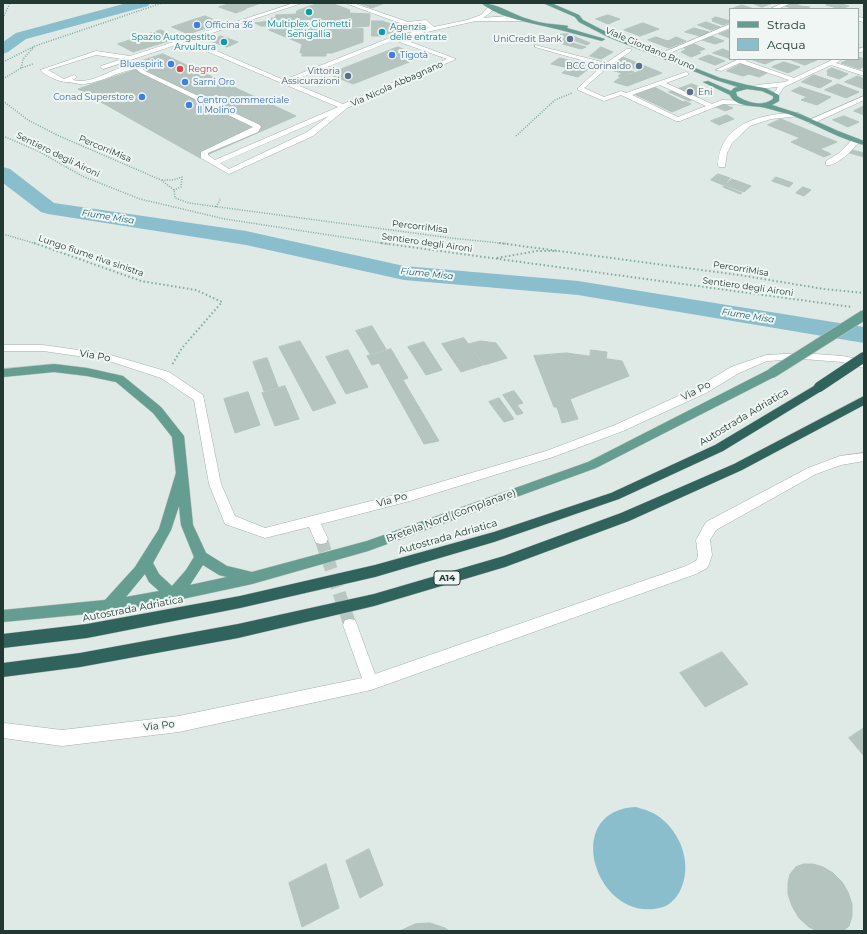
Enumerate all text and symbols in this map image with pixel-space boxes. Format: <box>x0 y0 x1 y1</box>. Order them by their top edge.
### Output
marker: Multiplex Giometti Senigallia <box>304 7 314 17</box>
legend <box>729 8 859 60</box>
text: Strada <box>767 17 806 32</box>
place label: Multiplex Giometti Senigallia <box>267 19 351 40</box>
marker: Officina 36 <box>192 20 202 30</box>
place label: Officina 36 <box>205 20 253 30</box>
place label: Agenzia delle entrate <box>390 22 447 43</box>
street label: Viale Giordano Bruno <box>604 25 696 73</box>
marker: Agenzia delle entrate <box>377 27 387 37</box>
place label: Spazio Autogestito Arvultura <box>131 32 216 53</box>
place label: UniCredit Bank <box>493 34 562 44</box>
marker: UniCredit Bank <box>565 34 575 44</box>
marker: Spazio Autogestito Arvultura <box>219 37 229 47</box>
text: Acqua <box>767 37 805 52</box>
marker: Tigotà <box>387 50 397 60</box>
place label: Tigotà <box>400 50 428 60</box>
place label: Bluespirit <box>120 59 163 69</box>
marker: Bluespirit <box>166 59 176 69</box>
street label: Via Nicola Abbagnano <box>349 59 445 109</box>
place label: BCC Corinaldo <box>566 61 631 71</box>
marker: BCC Corinaldo <box>634 61 644 71</box>
marker: Regno <box>175 64 185 74</box>
place label: Regno <box>188 64 218 74</box>
place label: Vittoria Assicurazioni <box>282 66 340 87</box>
marker: Vittoria Assicurazioni <box>343 71 353 81</box>
marker: Sarni Oro <box>180 77 190 87</box>
place label: Sarni Oro <box>193 77 235 87</box>
marker: Eni <box>685 87 695 97</box>
place label: Eni <box>698 87 713 97</box>
place label: Conad Superstore <box>53 92 134 102</box>
marker: Conad Superstore <box>137 92 147 102</box>
place label: Centro commerciale Il Molino <box>197 95 289 116</box>
marker: Centro commerciale Il Molino <box>184 100 194 110</box>
street label: Sentiero degli Aironi <box>15 130 101 180</box>
street label: PercorriMisa <box>77 133 133 165</box>
water label: Fiume Misa <box>81 208 135 226</box>
street label: PercorriMisa <box>391 218 449 236</box>
street label: Sentiero degli Aironi <box>381 231 473 255</box>
street label: Lungo fiume riva sinistra <box>37 233 145 279</box>
street label: PercorriMisa <box>712 259 770 279</box>
water label: Fiume Misa <box>400 266 454 282</box>
street label: Sentiero degli Aironi <box>702 275 794 299</box>
water label: Fiume Misa <box>721 307 775 325</box>
street label: Via Po <box>79 347 111 365</box>
street label: Via Po <box>679 379 713 403</box>
street label: Autostrada Adriatica <box>697 385 791 449</box>
street label: Bretella Nord (Complanare) <box>384 487 518 545</box>
street label: Via Po <box>375 490 409 510</box>
street label: Autostrada Adriatica <box>397 517 499 557</box>
road number: A14 <box>434 571 460 585</box>
street label: Autostrada Adriatica <box>82 593 184 625</box>
street label: Via Po <box>143 718 175 734</box>

